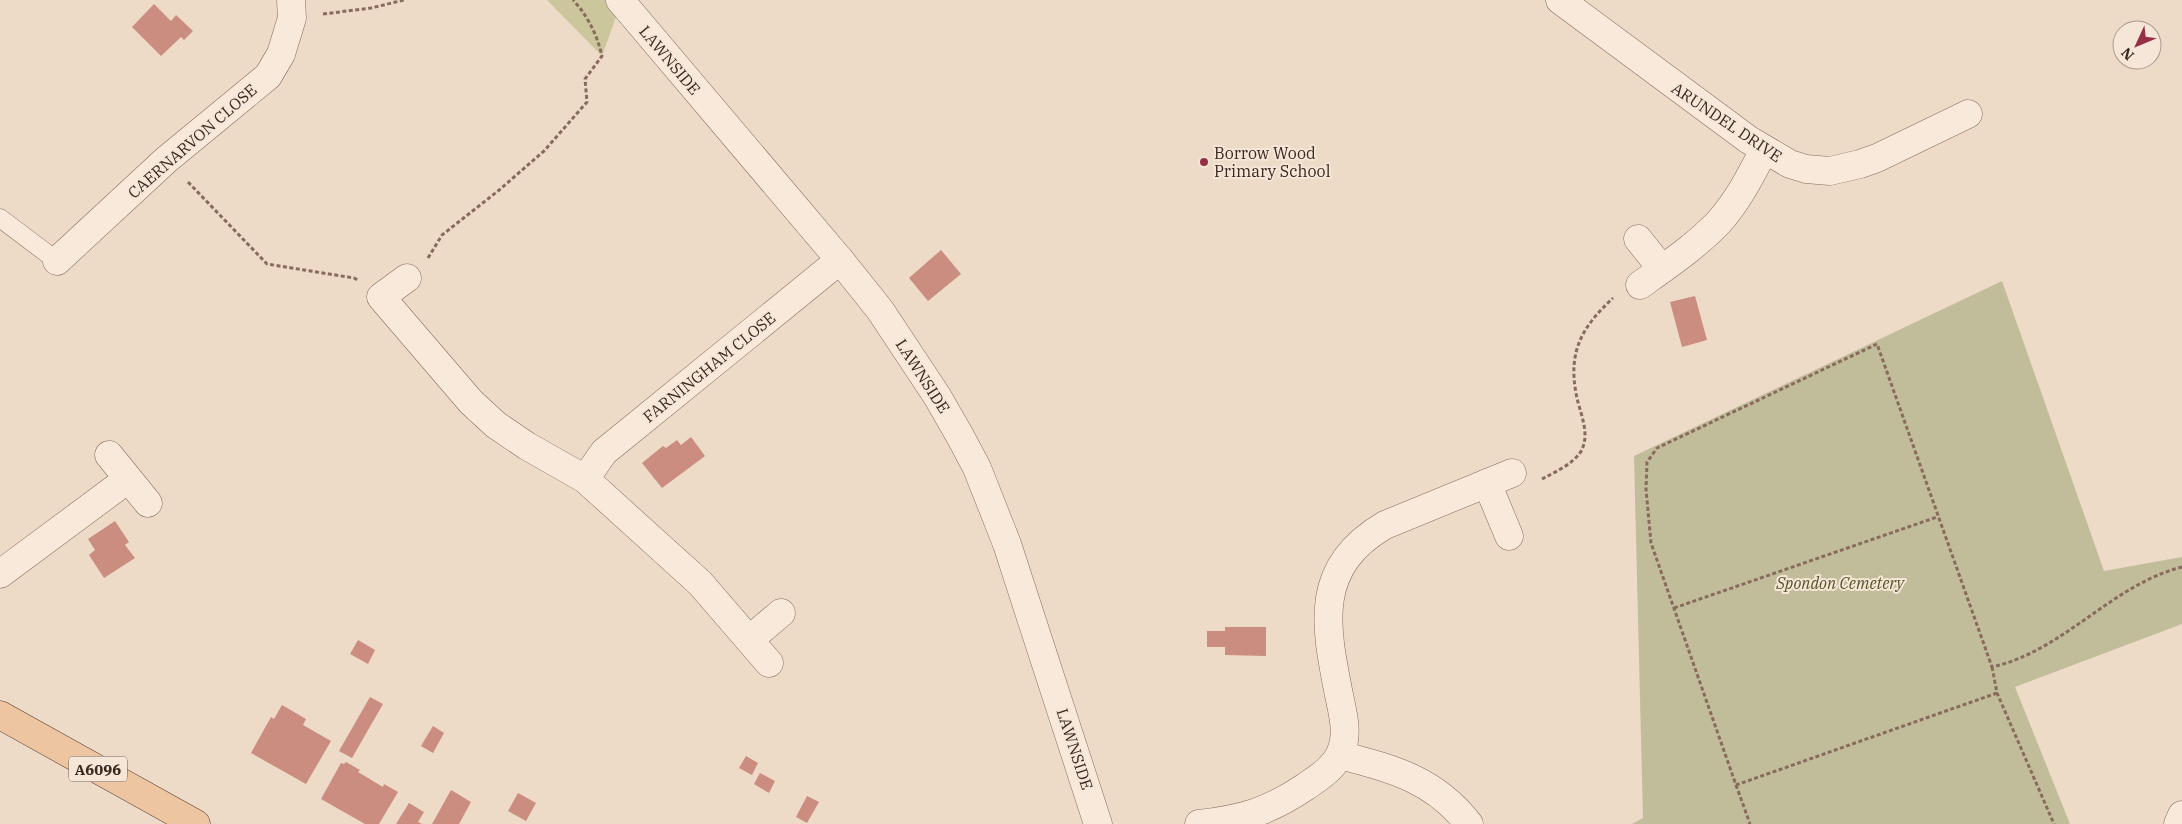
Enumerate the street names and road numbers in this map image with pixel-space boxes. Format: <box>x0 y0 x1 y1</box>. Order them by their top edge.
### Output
street label: LAWNSIDE <box>635 21 705 99</box>
street label: ARUNDEL DRIVE <box>1668 78 1786 166</box>
street label: CAERNARVON CLOSE <box>123 80 261 202</box>
street label: FARNINGHAM CLOSE <box>639 307 779 427</box>
street label: LAWNSIDE <box>892 335 954 417</box>
street label: LAWNSIDE <box>1052 706 1098 792</box>
road number: A6096 <box>69 756 127 782</box>

